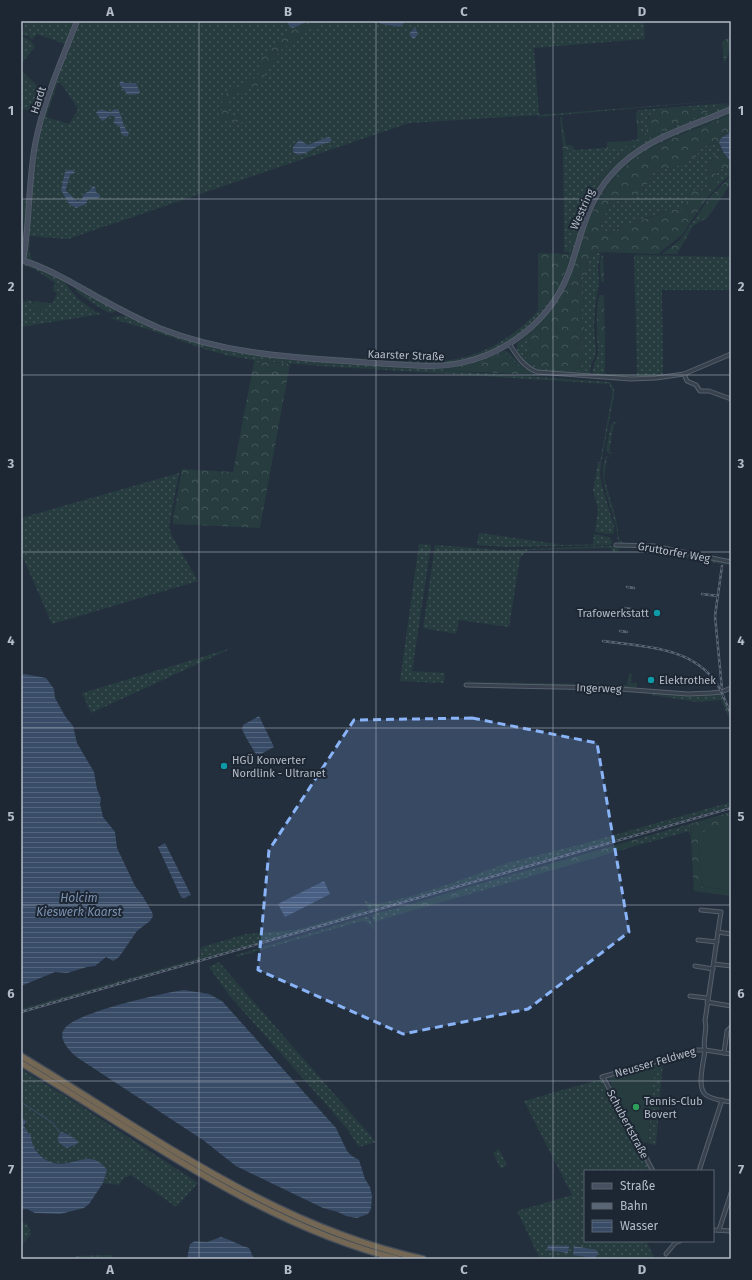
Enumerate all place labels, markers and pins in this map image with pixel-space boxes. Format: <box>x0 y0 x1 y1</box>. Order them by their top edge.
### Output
place label: Trafowerkstatt <box>577 607 649 620</box>
marker: Trafowerkstatt <box>652 608 662 618</box>
place label: Elektrothek <box>659 674 716 687</box>
marker: Elektrothek <box>646 675 656 685</box>
place label: HGÜ Konverter Nordlink - Ultranet <box>232 753 326 780</box>
marker: HGÜ Konverter Nordlink - Ultranet <box>219 761 229 771</box>
place label: Tennis-Club Bovert <box>644 1095 703 1121</box>
marker: Tennis-Club Bovert <box>631 1102 641 1112</box>

